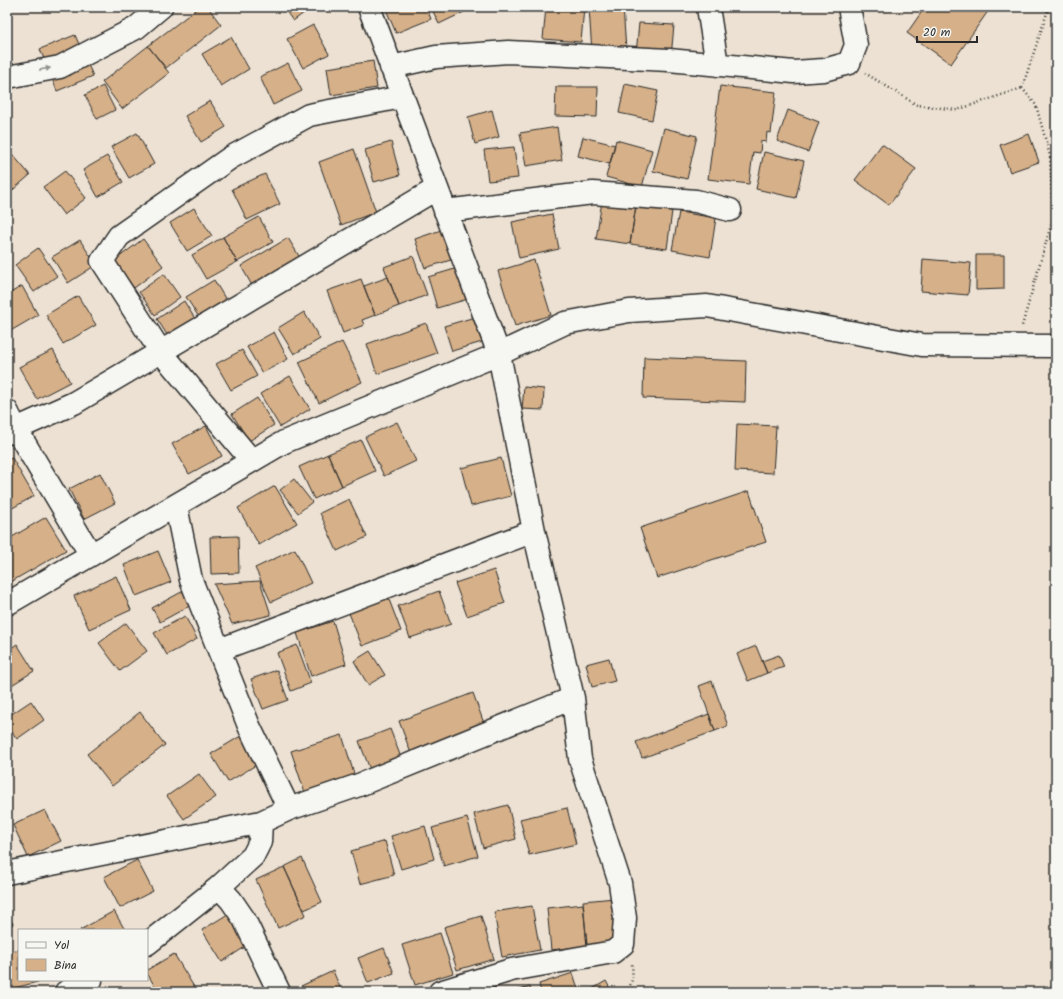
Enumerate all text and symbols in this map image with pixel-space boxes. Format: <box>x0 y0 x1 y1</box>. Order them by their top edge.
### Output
scale bar <box>917 18 977 44</box>
text: 20 m <box>923 23 951 42</box>
one-way arrow <box>39 66 51 72</box>
legend <box>18 929 148 981</box>
text: Yol <box>54 936 69 955</box>
text: Bina <box>54 956 77 975</box>

